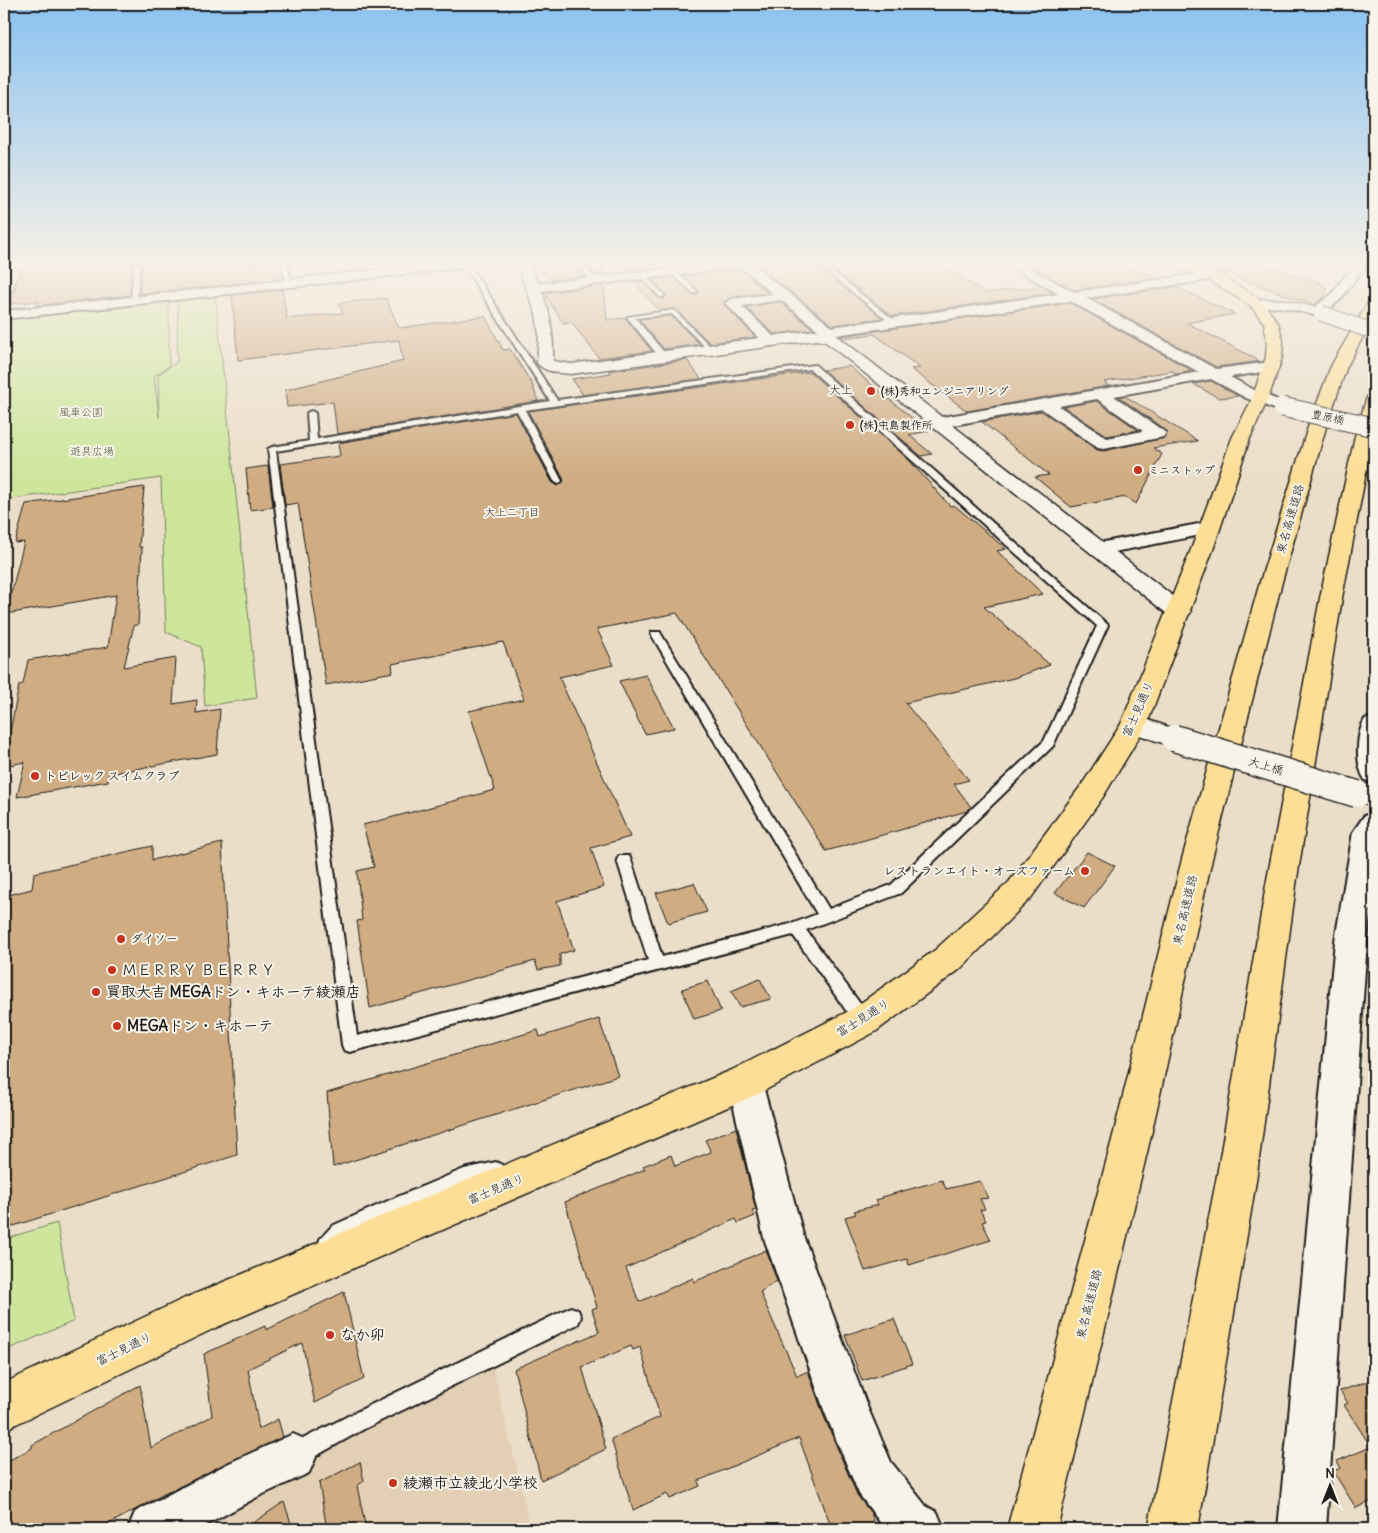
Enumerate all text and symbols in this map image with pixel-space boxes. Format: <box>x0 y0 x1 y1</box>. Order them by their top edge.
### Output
district label: 大上 <box>829 382 853 397</box>
place label: (株)秀和エンジニアリング <box>881 384 1009 399</box>
marker: (株)秀和エンジニアリング <box>865 385 877 397</box>
park label: 風車公園 <box>59 405 103 419</box>
street label: 豊原橋 <box>1310 407 1346 427</box>
place label: (株)中島製作所 <box>860 418 933 433</box>
marker: (株)中島製作所 <box>844 419 856 431</box>
park label: 遊具広場 <box>70 444 114 458</box>
place label: ミニストップ <box>1148 463 1215 477</box>
marker: ミニストップ <box>1132 464 1144 476</box>
street label: 東名高速道路 <box>1272 482 1307 556</box>
district label: 大上二丁目 <box>485 505 540 519</box>
street label: 富士見通り <box>1118 678 1157 739</box>
street label: 大上橋 <box>1247 753 1286 778</box>
place label: トピレック スイムクラブ <box>45 768 179 783</box>
marker: トピレック スイムクラブ <box>29 770 41 782</box>
place label: レストランエイト・オーズファーム <box>883 863 1075 878</box>
marker: レストランエイト・オーズファーム <box>1079 865 1091 877</box>
street label: 東名高速道路 <box>1169 873 1200 947</box>
place label: ダイソー <box>131 931 178 946</box>
marker: ダイソー <box>115 933 127 945</box>
place label: ＭＥＲＲＹ ＢＥＲＲＹ <box>122 960 276 979</box>
marker: ＭＥＲＲＹ ＢＥＲＲＹ <box>106 964 118 976</box>
place label: 買取大吉 MEGAドン・キホーテ綾瀬店 <box>106 982 361 1001</box>
marker: 買取大吉 MEGAドン・キホーテ綾瀬店 <box>90 986 102 998</box>
street label: 富士見通り <box>833 995 892 1040</box>
place label: MEGAドン・キホーテ <box>127 1016 273 1035</box>
marker: MEGAドン・キホーテ <box>111 1020 123 1032</box>
street label: 富士見通り <box>465 1170 526 1207</box>
street label: 東名高速道路 <box>1073 1267 1105 1341</box>
place label: なか卯 <box>340 1325 385 1344</box>
street label: 富士見通り <box>94 1329 154 1368</box>
marker: なか卯 <box>324 1329 336 1341</box>
north arrow <box>1306 1460 1356 1510</box>
text: N <box>1325 1464 1335 1482</box>
place label: 綾瀬市立綾北小学校 <box>403 1473 538 1492</box>
marker: 綾瀬市立綾北小学校 <box>387 1477 399 1489</box>

